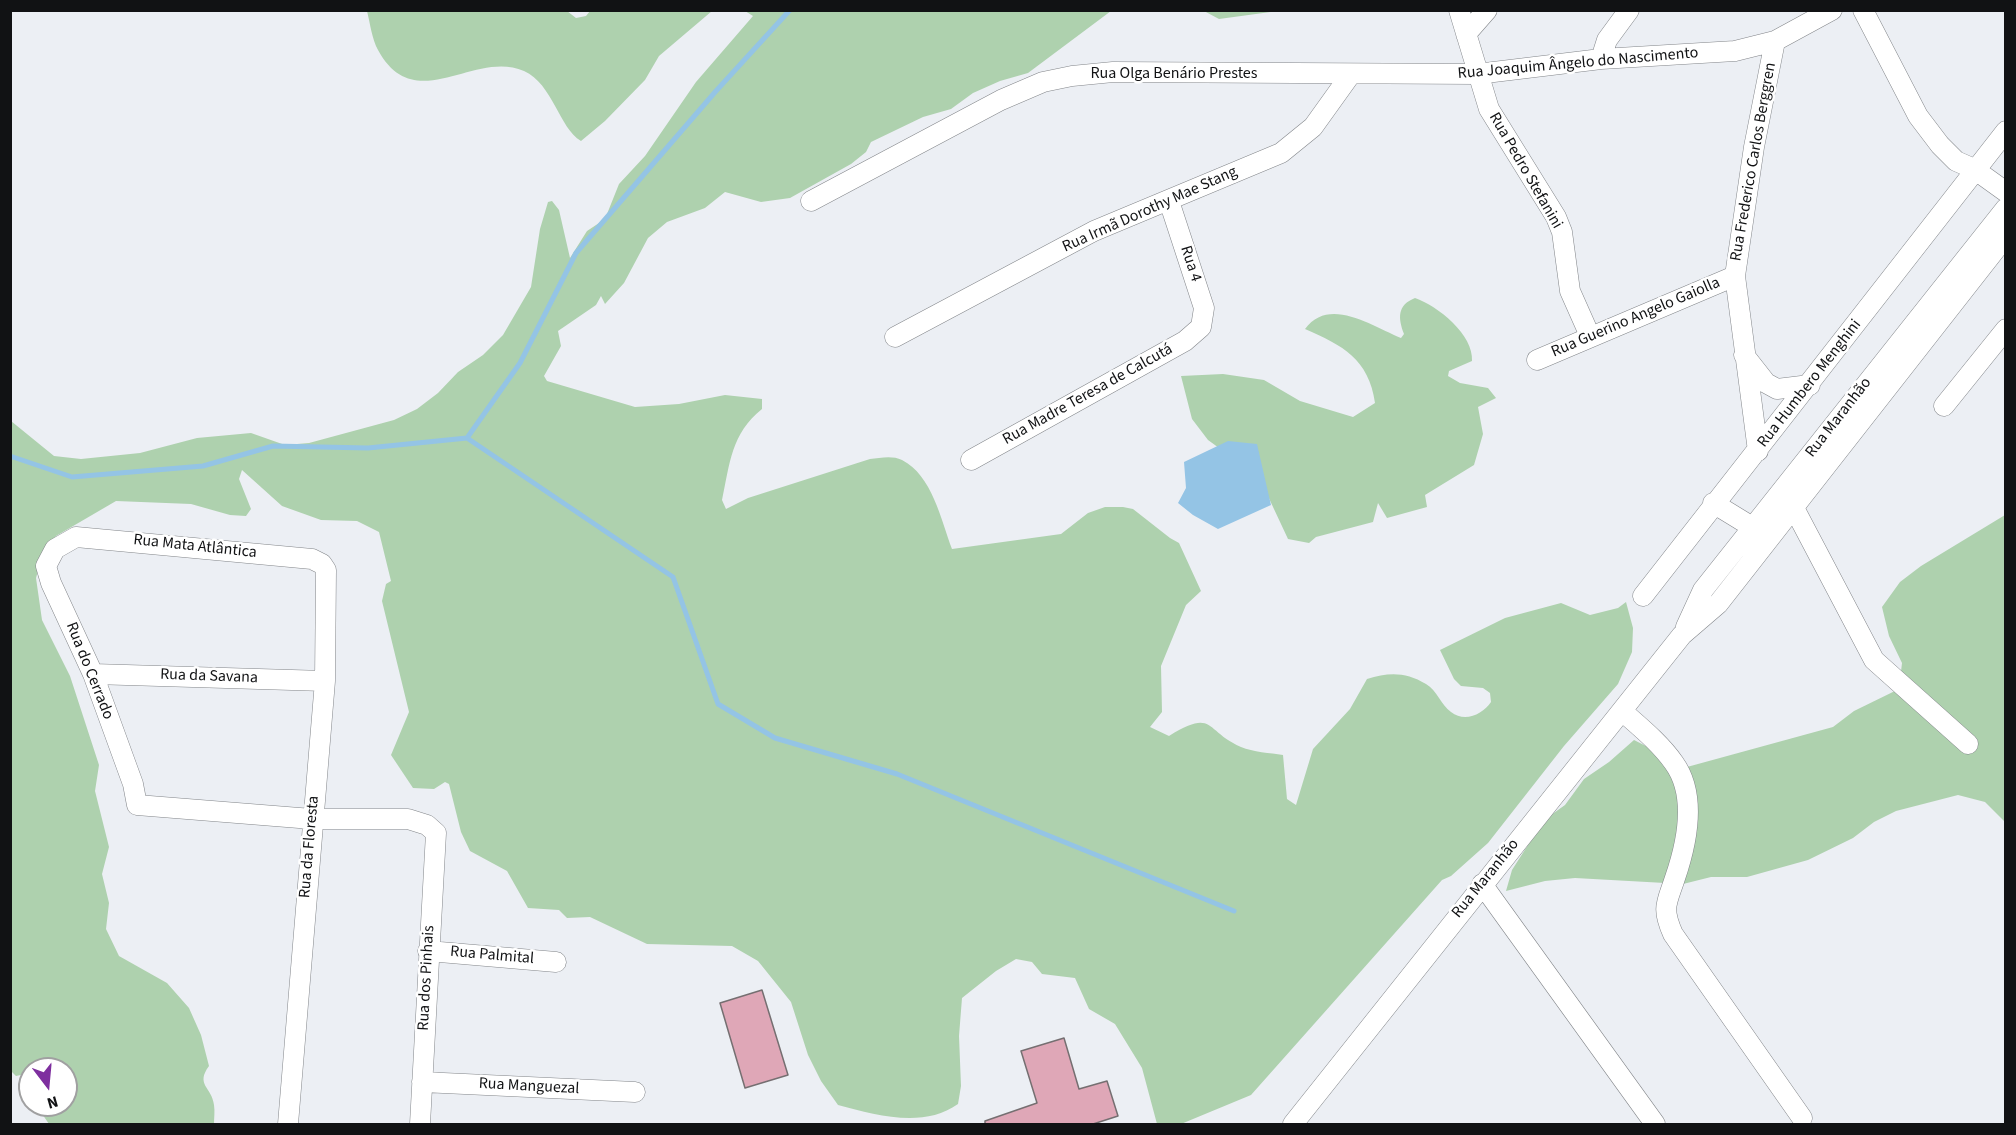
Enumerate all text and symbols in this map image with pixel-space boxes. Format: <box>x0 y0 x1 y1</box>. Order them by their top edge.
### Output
street label: Rua Joaquim Ângelo do Nascimento <box>1457 44 1699 84</box>
street label: Rua Frederico Carlos Berggren <box>1727 61 1781 263</box>
street label: Rua Olga Benário Prestes <box>1091 64 1257 84</box>
street label: Rua Pedro Stefanini <box>1484 110 1566 232</box>
street label: Rua Irmã Dorothy Mae Stang <box>1060 163 1240 257</box>
street label: Rua 4 <box>1175 243 1205 285</box>
street label: Rua Guerino Angelo Gaiolla <box>1549 274 1723 362</box>
street label: Rua Humbero Menghini <box>1754 316 1866 452</box>
street label: Rua Madre Teresa de Calcutá <box>1000 340 1176 450</box>
street label: Rua Maranhão <box>1802 374 1876 462</box>
street label: Rua Mata Atlântica <box>132 531 258 563</box>
street label: Rua do Cerrado <box>61 620 117 722</box>
street label: Rua da Savana <box>160 666 258 688</box>
street label: Rua da Floresta <box>296 795 324 899</box>
street label: Rua Maranhão <box>1448 836 1524 922</box>
street label: Rua dos Pinhais <box>415 925 439 1031</box>
street label: Rua Palmital <box>449 943 535 969</box>
north arrow <box>18 1057 78 1117</box>
street label: Rua Manguezal <box>478 1075 580 1099</box>
text: N <box>44 1090 61 1114</box>

